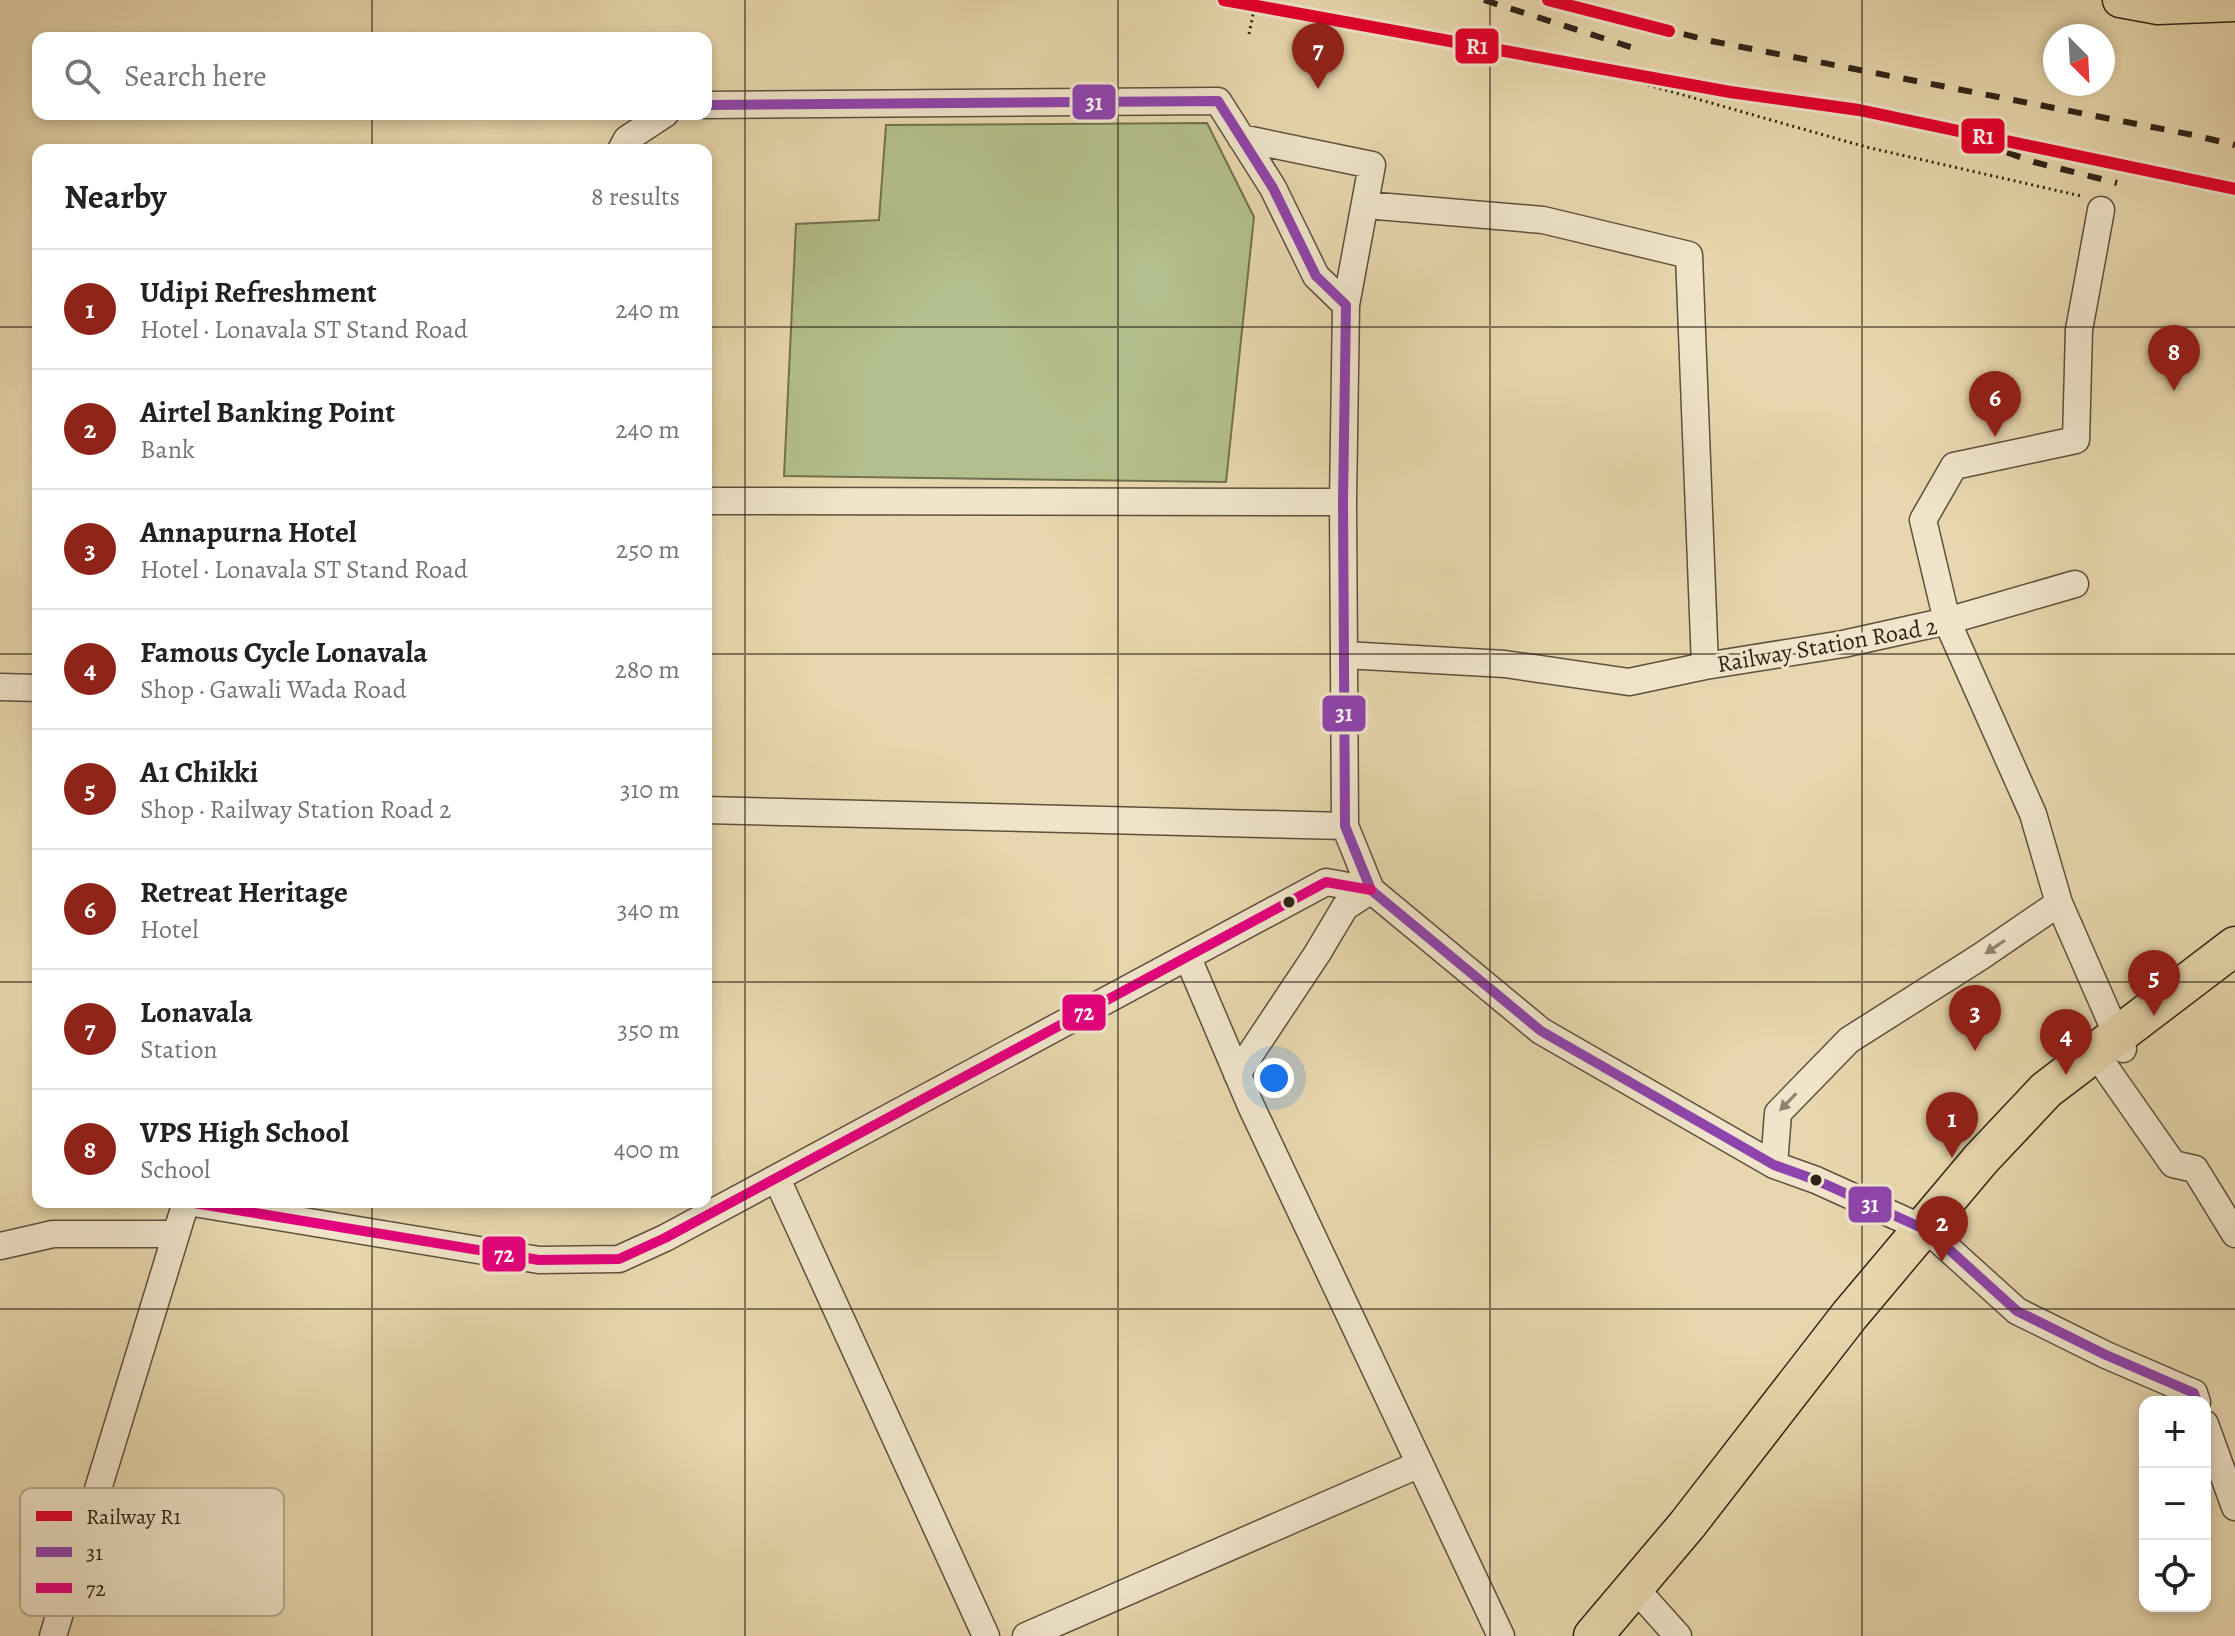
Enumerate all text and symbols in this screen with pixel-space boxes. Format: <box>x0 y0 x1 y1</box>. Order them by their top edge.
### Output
pin: 7 <box>1292 23 1344 89</box>
north arrow <box>2043 24 2115 96</box>
line badge: R1 <box>1454 27 1500 65</box>
search box <box>32 32 712 120</box>
text: R1 <box>1466 32 1488 62</box>
icon: search <box>60 54 104 98</box>
text: Search here <box>124 56 267 96</box>
line badge: 31 <box>1071 83 1117 121</box>
text: 31 <box>1085 88 1103 118</box>
line badge: R1 <box>1960 117 2006 155</box>
text: R1 <box>1972 122 1994 152</box>
text: Nearby <box>64 173 167 220</box>
text: 8 results <box>591 179 680 214</box>
text: Udipi Refreshment <box>140 272 377 312</box>
text: 1 <box>85 292 95 327</box>
text: 240 m <box>615 292 680 327</box>
text: Hotel · Lonavala ST Stand Road <box>140 312 468 347</box>
pin: 8 <box>2148 325 2200 391</box>
pin: 6 <box>1969 371 2021 437</box>
text: Airtel Banking Point <box>140 392 395 432</box>
text: 2 <box>84 412 96 447</box>
text: 240 m <box>615 412 680 447</box>
text: Bank <box>140 432 195 467</box>
text: Annapurna Hotel <box>140 512 357 552</box>
text: 3 <box>84 532 96 567</box>
text: 250 m <box>616 532 680 567</box>
text: Hotel · Lonavala ST Stand Road <box>140 552 468 587</box>
street label: Railway Station Road 2 <box>1714 610 1940 680</box>
text: Famous Cycle Lonavala <box>140 632 428 672</box>
text: 4 <box>84 652 96 687</box>
text: 280 m <box>614 652 680 687</box>
text: Shop · Gawali Wada Road <box>140 672 407 707</box>
line badge: 31 <box>1321 694 1367 733</box>
text: 31 <box>1335 699 1353 729</box>
text: A1 Chikki <box>140 752 258 792</box>
text: 5 <box>84 772 96 807</box>
text: 310 m <box>620 772 680 807</box>
text: Shop · Railway Station Road 2 <box>140 792 451 827</box>
text: Retreat Heritage <box>140 872 348 912</box>
text: 6 <box>84 892 96 927</box>
text: 340 m <box>617 892 680 927</box>
unlabelled marker <box>1281 894 1297 910</box>
text: Hotel <box>140 912 199 947</box>
one-way arrow <box>1984 939 2005 954</box>
pin: 5 <box>2128 950 2180 1016</box>
pin: 3 <box>1949 985 2001 1051</box>
text: Lonavala <box>140 992 253 1032</box>
line badge: 72 <box>1061 993 1107 1032</box>
text: 72 <box>1074 998 1094 1028</box>
pin: 4 <box>2040 1009 2092 1075</box>
text: 7 <box>84 1012 96 1047</box>
text: 350 m <box>617 1012 680 1047</box>
text: Station <box>140 1032 218 1067</box>
your location <box>1254 1058 1294 1098</box>
one-way arrow <box>1779 1092 1798 1111</box>
pin: 1 <box>1926 1092 1978 1158</box>
text: VPS High School <box>140 1112 349 1152</box>
text: 8 <box>84 1132 96 1167</box>
text: 400 m <box>614 1132 680 1167</box>
text: School <box>140 1152 210 1187</box>
unlabelled marker <box>1808 1172 1824 1188</box>
line badge: 31 <box>1847 1185 1893 1224</box>
text: 31 <box>1861 1190 1879 1220</box>
pin: 2 <box>1916 1196 1968 1262</box>
line badge: 72 <box>481 1235 527 1273</box>
text: 72 <box>494 1240 514 1270</box>
map controls <box>2139 1396 2211 1612</box>
button: + <box>2139 1396 2211 1468</box>
button: − <box>2139 1468 2211 1540</box>
legend <box>20 1488 284 1616</box>
text: Railway R1 <box>86 1502 181 1532</box>
text: 31 <box>86 1538 103 1568</box>
button: locate <box>2139 1540 2211 1612</box>
text: 72 <box>86 1574 106 1604</box>

